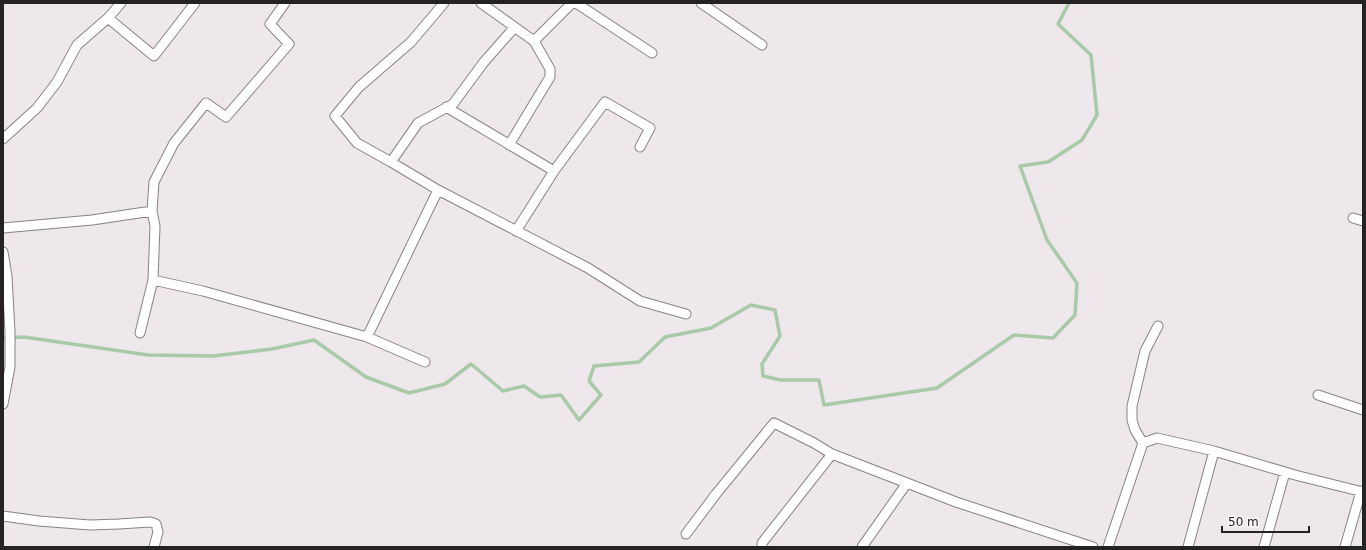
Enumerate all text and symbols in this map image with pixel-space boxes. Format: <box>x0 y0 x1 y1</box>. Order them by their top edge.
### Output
scale bar <box>1222 508 1309 534</box>
text: 50 m <box>1228 515 1259 529</box>

